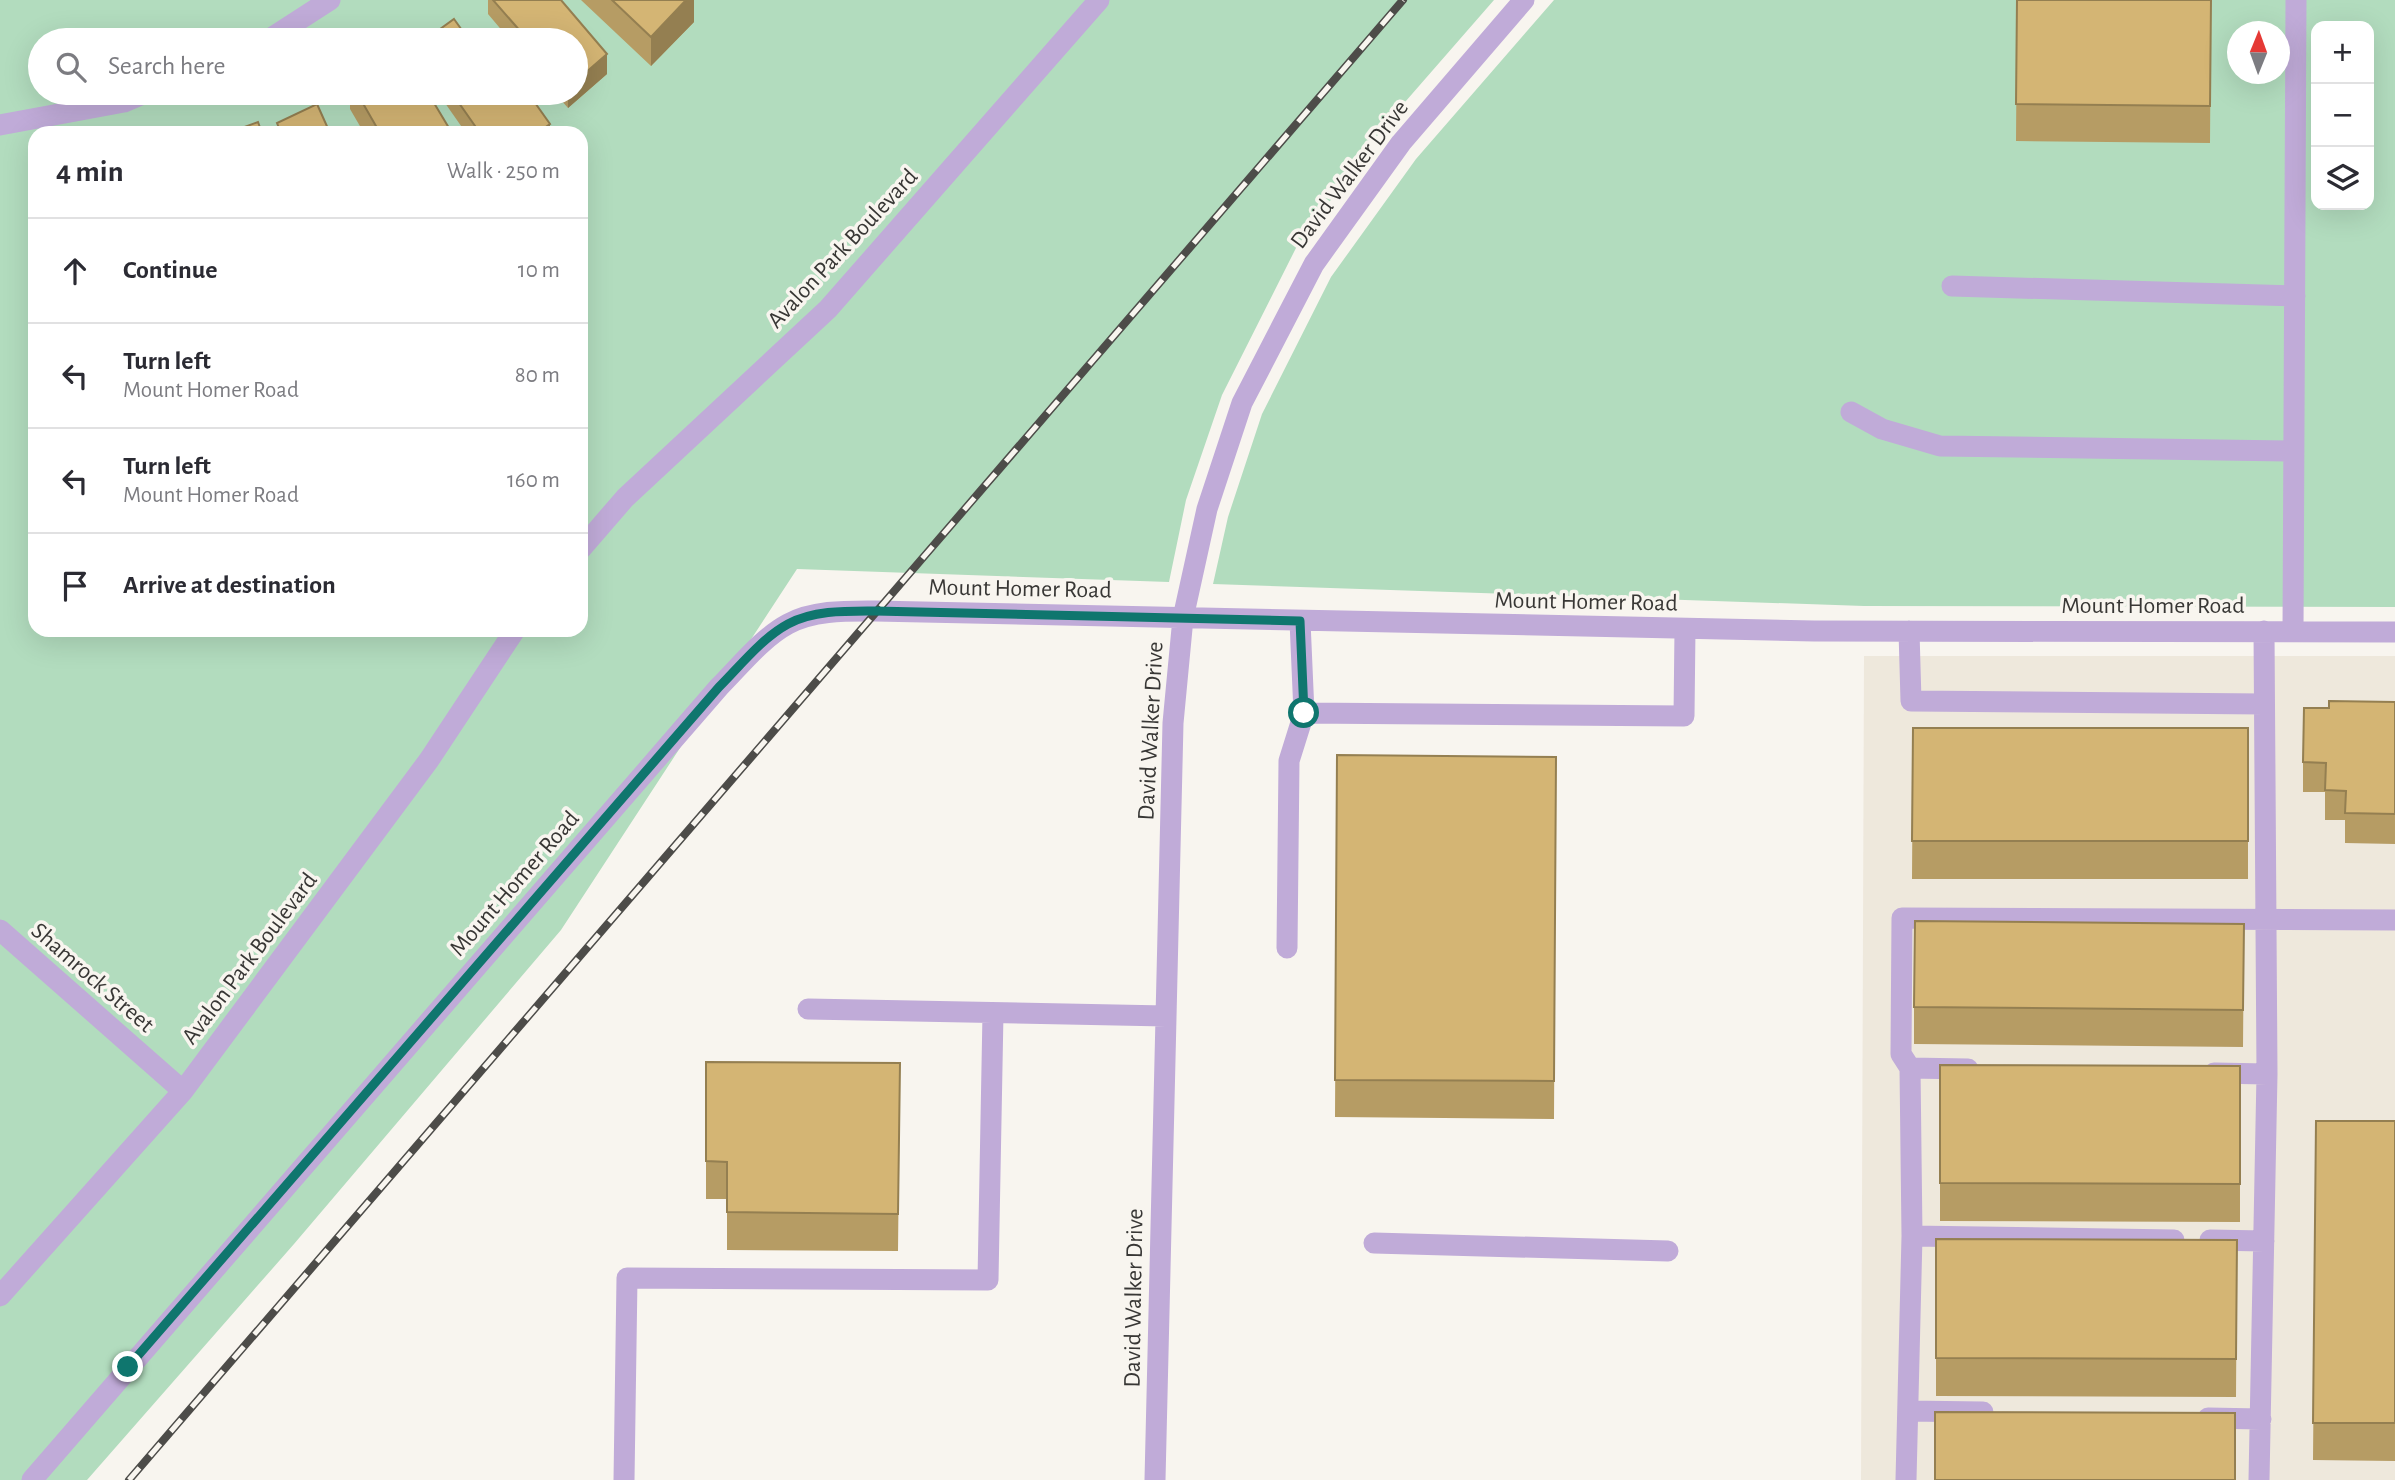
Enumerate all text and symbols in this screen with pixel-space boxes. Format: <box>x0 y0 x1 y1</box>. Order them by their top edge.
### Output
north arrow <box>2227 21 2290 84</box>
map controls <box>2311 21 2374 210</box>
button: + <box>2311 21 2374 84</box>
search box <box>28 28 588 105</box>
icon: search <box>52 48 90 86</box>
text: Search here <box>108 53 226 79</box>
button: − <box>2311 84 2374 147</box>
street label: David Walker Drive <box>1286 96 1413 253</box>
button: layers <box>2311 147 2374 210</box>
text: 4 min <box>56 157 124 187</box>
text: Walk · 250 m <box>447 160 560 183</box>
street label: Avalon Park Boulevard <box>763 164 922 333</box>
icon: ahead <box>56 252 94 290</box>
text: Continue <box>123 257 218 283</box>
text: 10 m <box>518 259 560 282</box>
text: Turn left <box>123 348 211 374</box>
icon: left <box>56 357 94 395</box>
text: 80 m <box>515 364 560 387</box>
text: Mount Homer Road <box>123 379 299 402</box>
text: Turn left <box>123 453 211 479</box>
icon: left <box>56 462 94 500</box>
text: 160 m <box>507 469 560 492</box>
text: Mount Homer Road <box>123 484 299 507</box>
icon: arrive <box>56 567 94 605</box>
text: Arrive at destination <box>123 572 336 598</box>
street label: Mount Homer Road <box>928 575 1112 603</box>
street label: Mount Homer Road <box>1494 588 1678 616</box>
street label: Mount Homer Road <box>2061 594 2245 618</box>
street label: David Walker Drive <box>1134 641 1168 821</box>
route start <box>1288 697 1319 728</box>
street label: Mount Homer Road <box>446 807 584 961</box>
street label: Avalon Park Boulevard <box>178 868 322 1049</box>
street label: Shamrock Street <box>27 918 158 1037</box>
street label: David Walker Drive <box>1120 1208 1148 1388</box>
route end <box>112 1351 143 1382</box>

